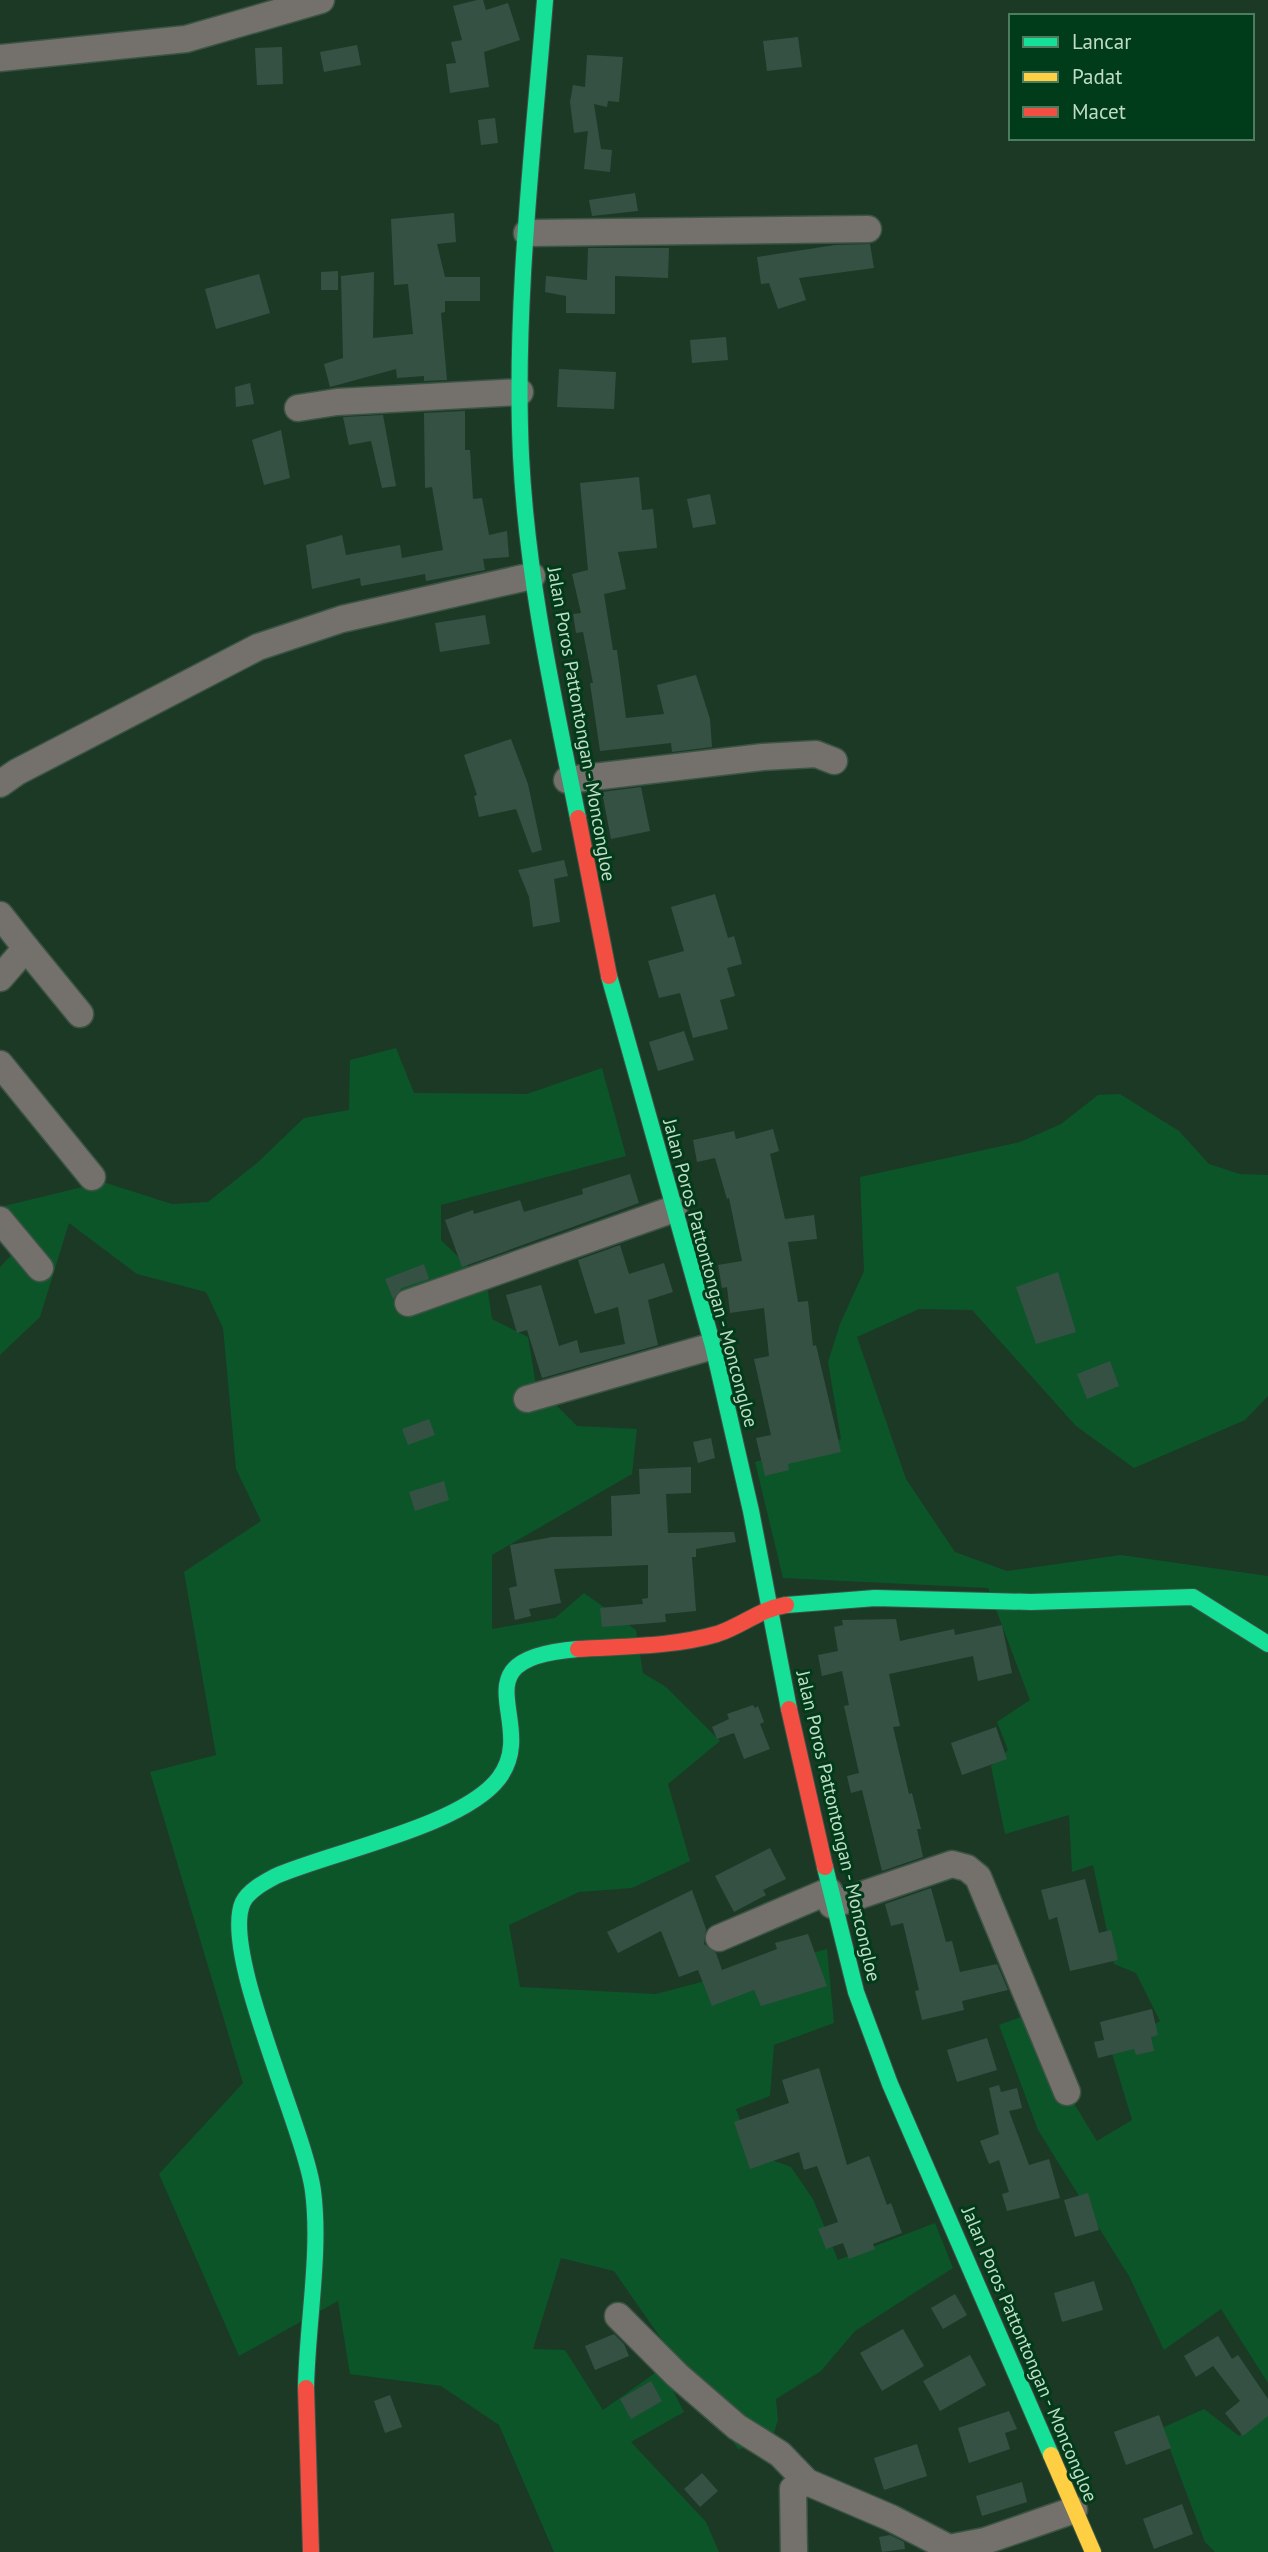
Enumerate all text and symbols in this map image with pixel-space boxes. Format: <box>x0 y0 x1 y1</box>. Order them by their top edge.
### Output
legend <box>1009 14 1254 140</box>
text: Lancar <box>1072 28 1131 55</box>
text: Padat <box>1072 63 1122 90</box>
text: Macet <box>1072 98 1126 125</box>
street label: Jalan Poros Pattontongan - Moncongloe <box>542 564 621 883</box>
street label: Jalan Poros Pattontongan - Moncongloe <box>658 1115 764 1430</box>
street label: Jalan Poros Pattontongan - Moncongloe <box>791 1667 887 1984</box>
street label: Jalan Poros Pattontongan - Moncongloe <box>956 2202 1103 2505</box>

